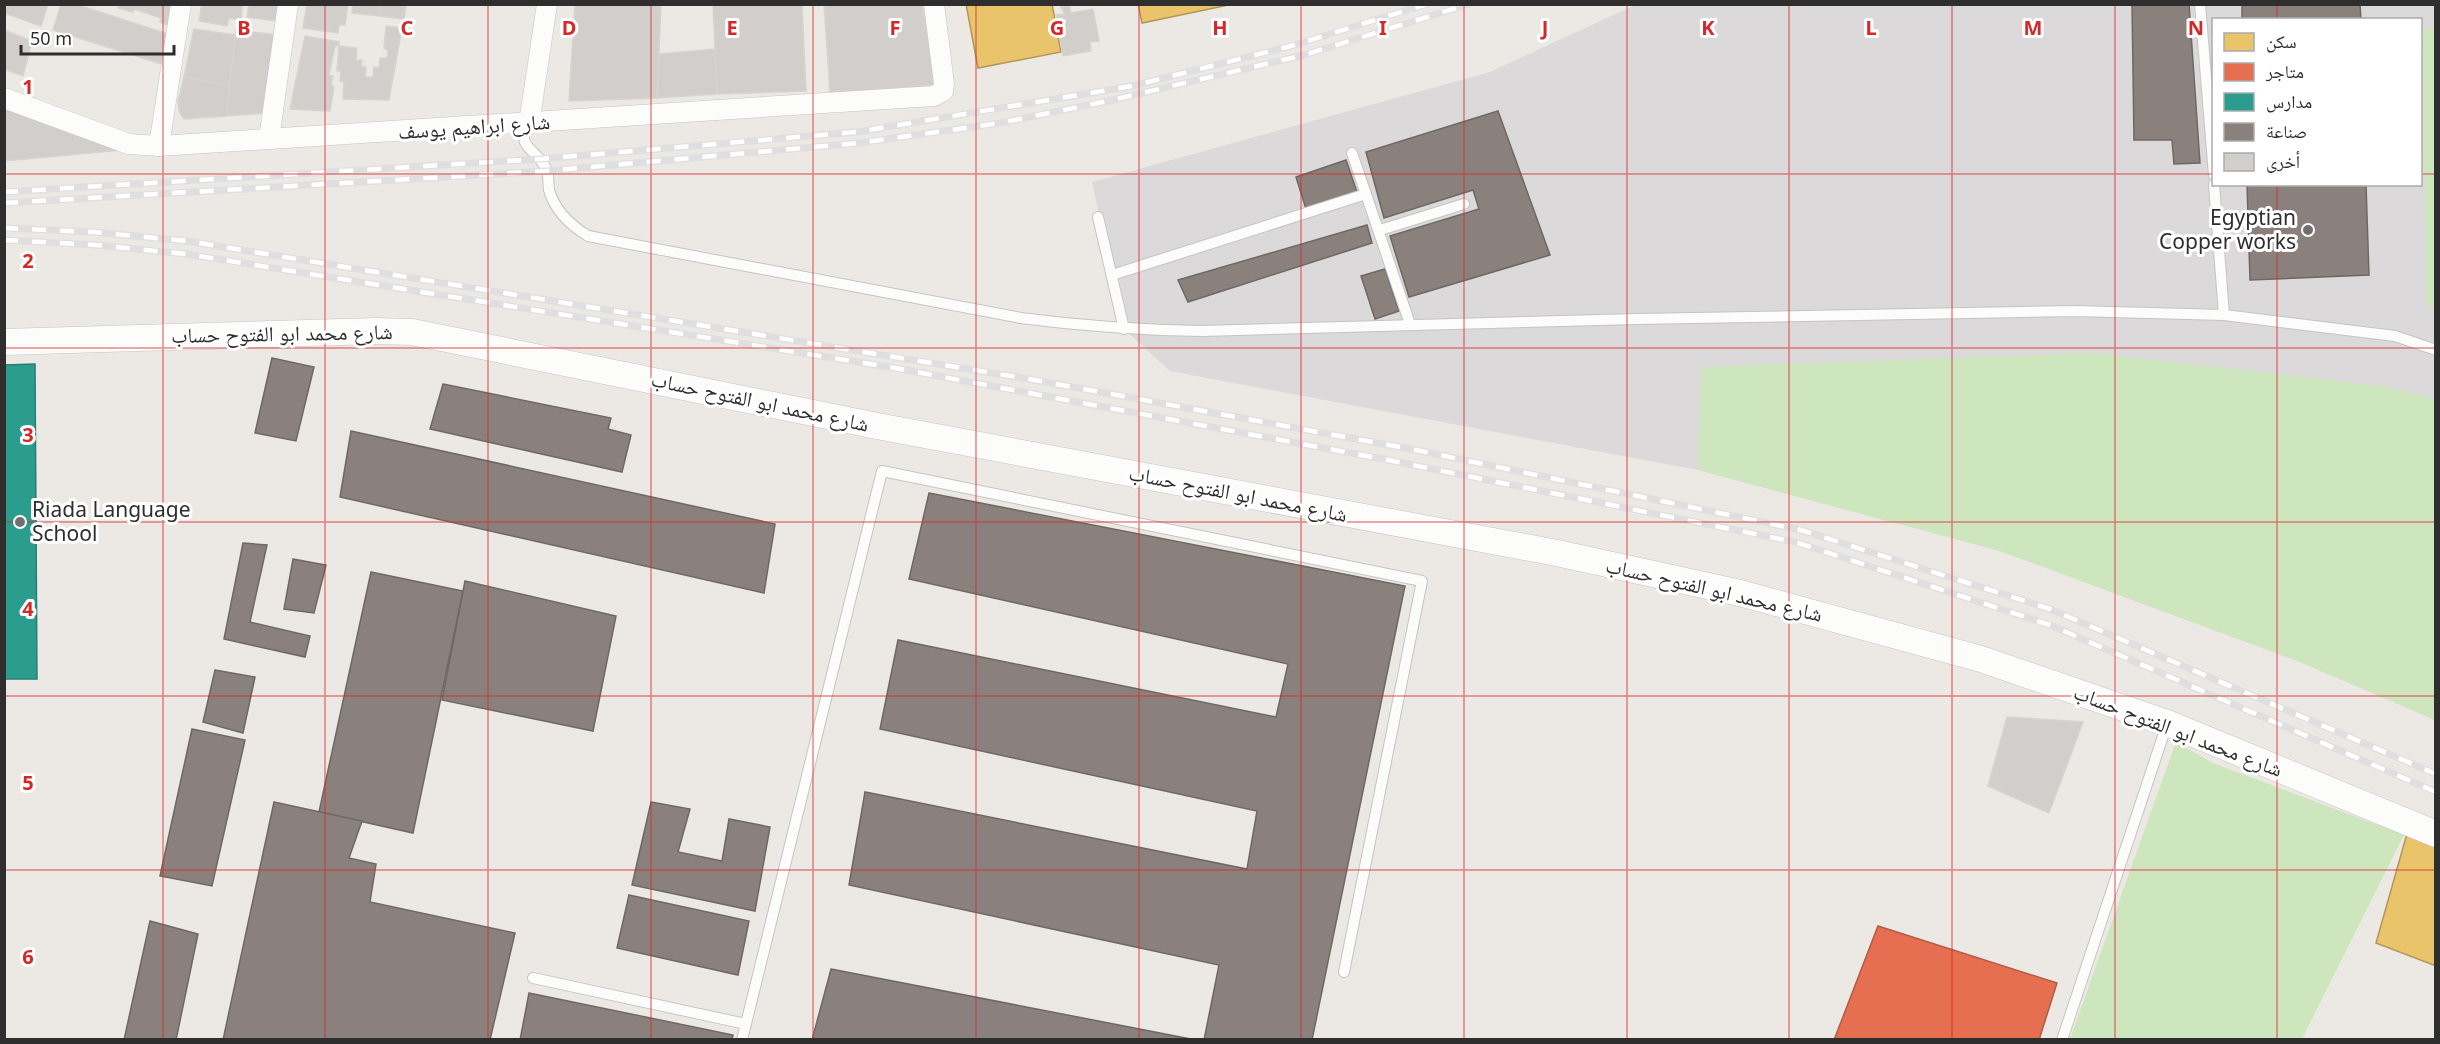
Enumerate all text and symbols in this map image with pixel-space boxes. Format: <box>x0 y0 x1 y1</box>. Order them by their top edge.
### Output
text: B <box>237 14 251 41</box>
text: C <box>401 14 414 41</box>
text: D <box>562 14 576 41</box>
text: E <box>726 14 738 41</box>
text: F <box>890 14 900 41</box>
text: G <box>1050 14 1064 41</box>
text: H <box>1212 14 1228 41</box>
text: I <box>1379 14 1387 41</box>
text: J <box>1540 14 1548 41</box>
text: K <box>1701 14 1715 41</box>
text: L <box>1865 14 1877 41</box>
text: M <box>2024 14 2042 41</box>
text: N <box>2188 14 2204 41</box>
scale bar <box>21 18 174 56</box>
legend <box>2212 18 2422 186</box>
text: 50 m <box>30 26 72 50</box>
text: سكن <box>2266 29 2297 53</box>
text: متاجر <box>2265 59 2304 83</box>
text: 1 <box>22 73 34 100</box>
text: مدارس <box>2266 89 2312 113</box>
street label: شارع ابراهيم يوسف <box>397 107 551 146</box>
text: صناعة <box>2266 119 2307 143</box>
text: أخرى <box>2266 149 2300 173</box>
place label: Egyptian Copper works <box>2159 203 2296 255</box>
marker: Egyptian Copper works <box>2301 223 2315 237</box>
text: 2 <box>22 247 34 274</box>
street label: شارع محمد ابو الفتوح حساب <box>171 317 393 349</box>
street label: شارع محمد ابو الفتوح حساب <box>649 364 872 438</box>
text: 3 <box>22 421 34 448</box>
street label: شارع محمد ابو الفتوح حساب <box>1127 458 1350 528</box>
place label: Riada Language School <box>32 495 191 547</box>
marker: Riada Language School <box>13 515 27 529</box>
street label: شارع محمد ابو الفتوح حساب <box>1603 550 1825 628</box>
text: 4 <box>22 595 34 622</box>
street label: شارع محمد ابو الفتوح حساب <box>2070 677 2287 783</box>
text: 5 <box>22 769 34 796</box>
text: 6 <box>22 943 34 970</box>

